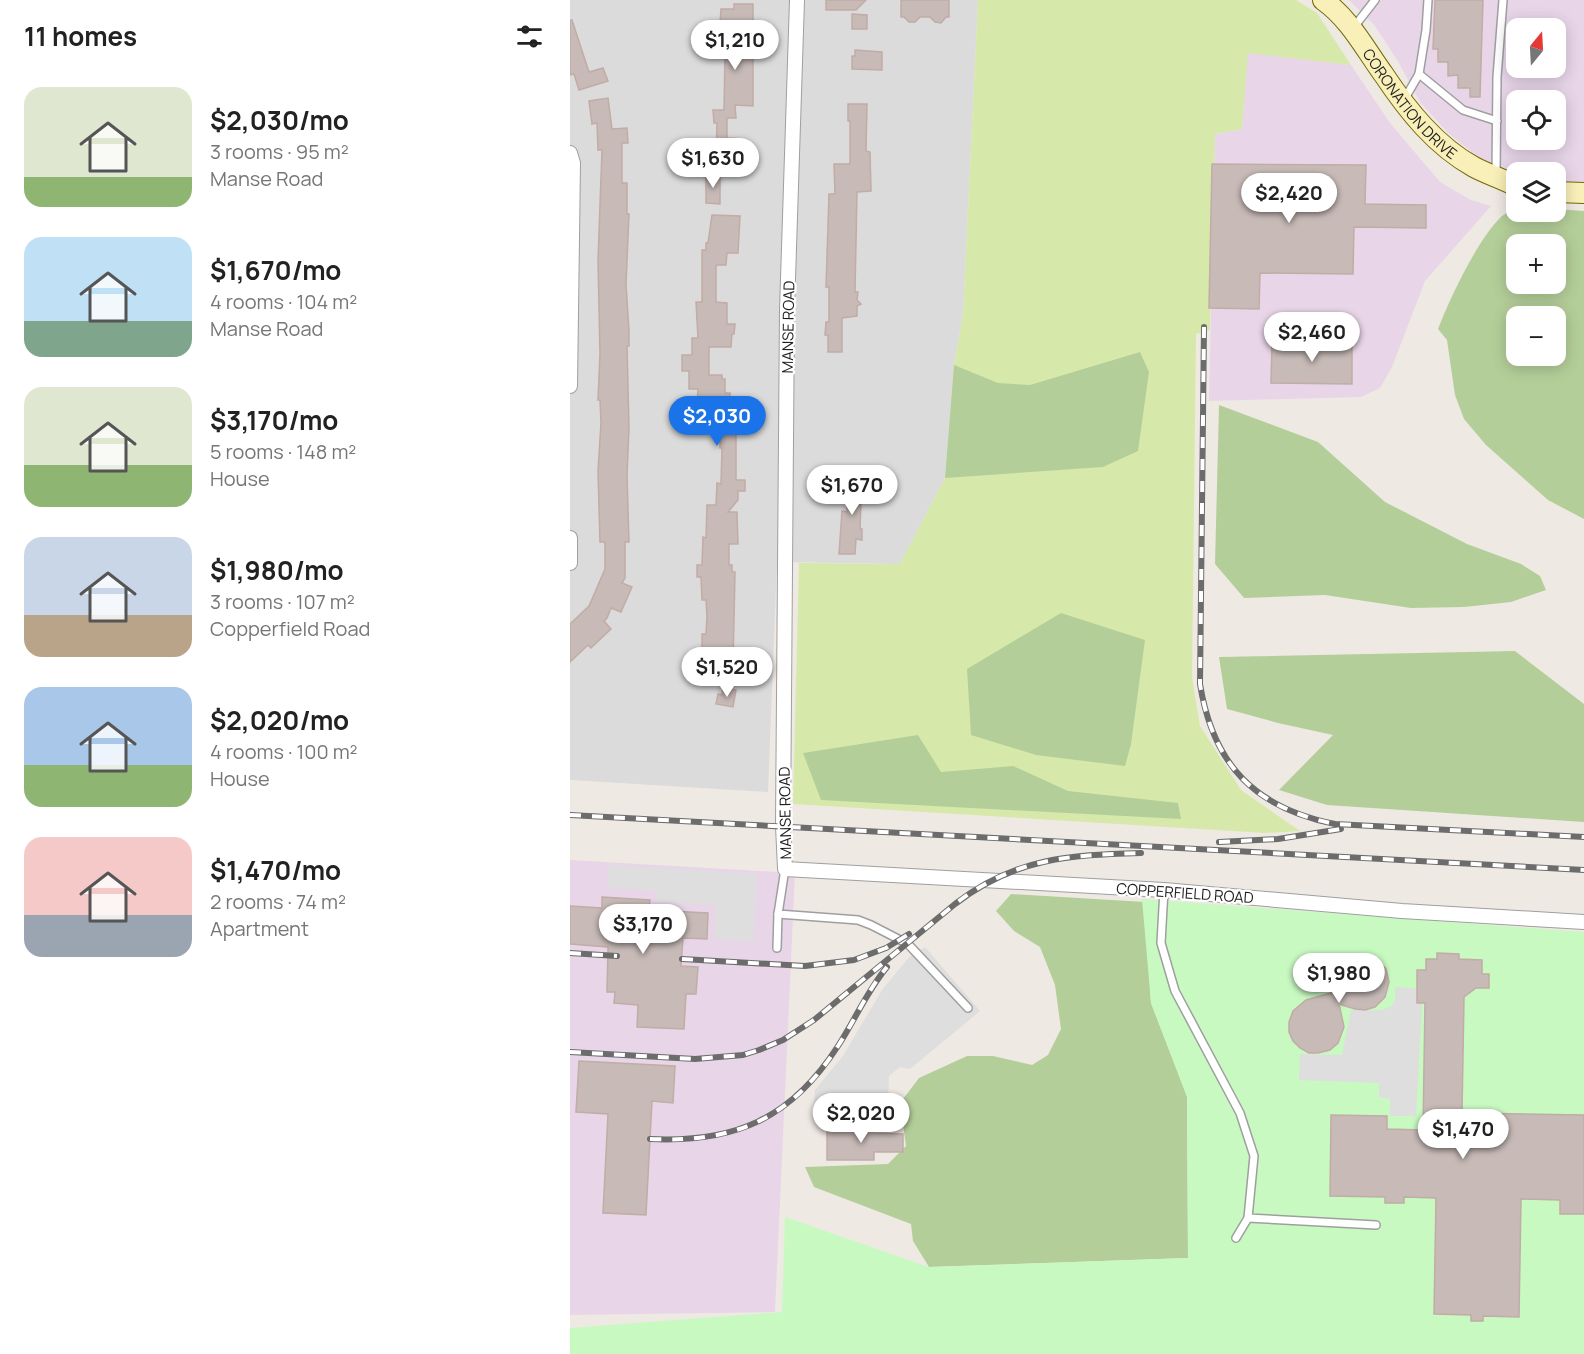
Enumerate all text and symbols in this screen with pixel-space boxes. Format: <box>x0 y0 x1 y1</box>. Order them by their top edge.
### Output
text: 11 homes <box>24 18 137 54</box>
north arrow <box>1506 18 1566 78</box>
map controls <box>1506 18 1566 366</box>
icon: filters <box>513 20 546 53</box>
pin: $1,210 <box>686 20 784 71</box>
text: $1,210 <box>705 26 765 53</box>
street label: CORONATION DRIVE <box>1358 44 1462 163</box>
button: locate <box>1506 90 1566 150</box>
text: $2,030/mo <box>210 102 349 138</box>
icon: home <box>72 111 144 183</box>
text: 3 rooms · 95 m² <box>210 138 349 165</box>
pin: $1,630 <box>664 138 762 189</box>
text: $1,630 <box>681 144 745 171</box>
button: layers <box>1506 162 1566 222</box>
text: Manse Road <box>210 165 323 192</box>
pin: $2,420 <box>1240 173 1338 224</box>
text: $2,420 <box>1255 179 1323 206</box>
button: + <box>1506 234 1566 294</box>
text: $1,670/mo <box>210 252 341 288</box>
icon: home <box>72 261 144 333</box>
street label: MANSE ROAD <box>777 280 799 374</box>
text: 4 rooms · 104 m² <box>210 288 357 315</box>
button: − <box>1506 306 1566 366</box>
pin: $2,460 <box>1263 312 1361 363</box>
text: Manse Road <box>210 315 323 342</box>
text: $2,460 <box>1278 318 1346 345</box>
pin: $2,030 <box>668 396 766 447</box>
text: $3,170/mo <box>210 402 338 438</box>
text: $2,030 <box>683 402 751 429</box>
icon: home <box>72 411 144 483</box>
text: 5 rooms · 148 m² <box>210 438 356 465</box>
text: House <box>210 465 270 492</box>
pin: $1,670 <box>803 465 901 516</box>
text: $1,670 <box>821 471 883 498</box>
text: $1,980/mo <box>210 552 343 588</box>
icon: home <box>72 561 144 633</box>
text: 3 rooms · 107 m² <box>210 588 355 615</box>
text: Copperfield Road <box>210 615 370 642</box>
pin: $1,520 <box>678 647 776 698</box>
text: $1,520 <box>696 653 758 680</box>
text: $2,020/mo <box>210 702 349 738</box>
icon: home <box>72 711 144 783</box>
text: 4 rooms · 100 m² <box>210 738 358 765</box>
text: House <box>210 765 270 792</box>
street label: MANSE ROAD <box>774 766 796 860</box>
text: $1,470/mo <box>210 852 341 888</box>
icon: home <box>72 861 144 933</box>
street label: COPPERFIELD ROAD <box>1116 878 1254 908</box>
text: 2 rooms · 74 m² <box>210 888 346 915</box>
pin: $3,170 <box>594 904 692 955</box>
text: $3,170 <box>613 910 673 937</box>
text: Apartment <box>210 915 309 942</box>
pin: $1,980 <box>1290 953 1388 1004</box>
text: $1,980 <box>1307 959 1371 986</box>
pin: $2,020 <box>812 1093 910 1144</box>
text: $2,020 <box>827 1099 895 1126</box>
pin: $1,470 <box>1414 1109 1512 1160</box>
text: $1,470 <box>1432 1115 1494 1142</box>

